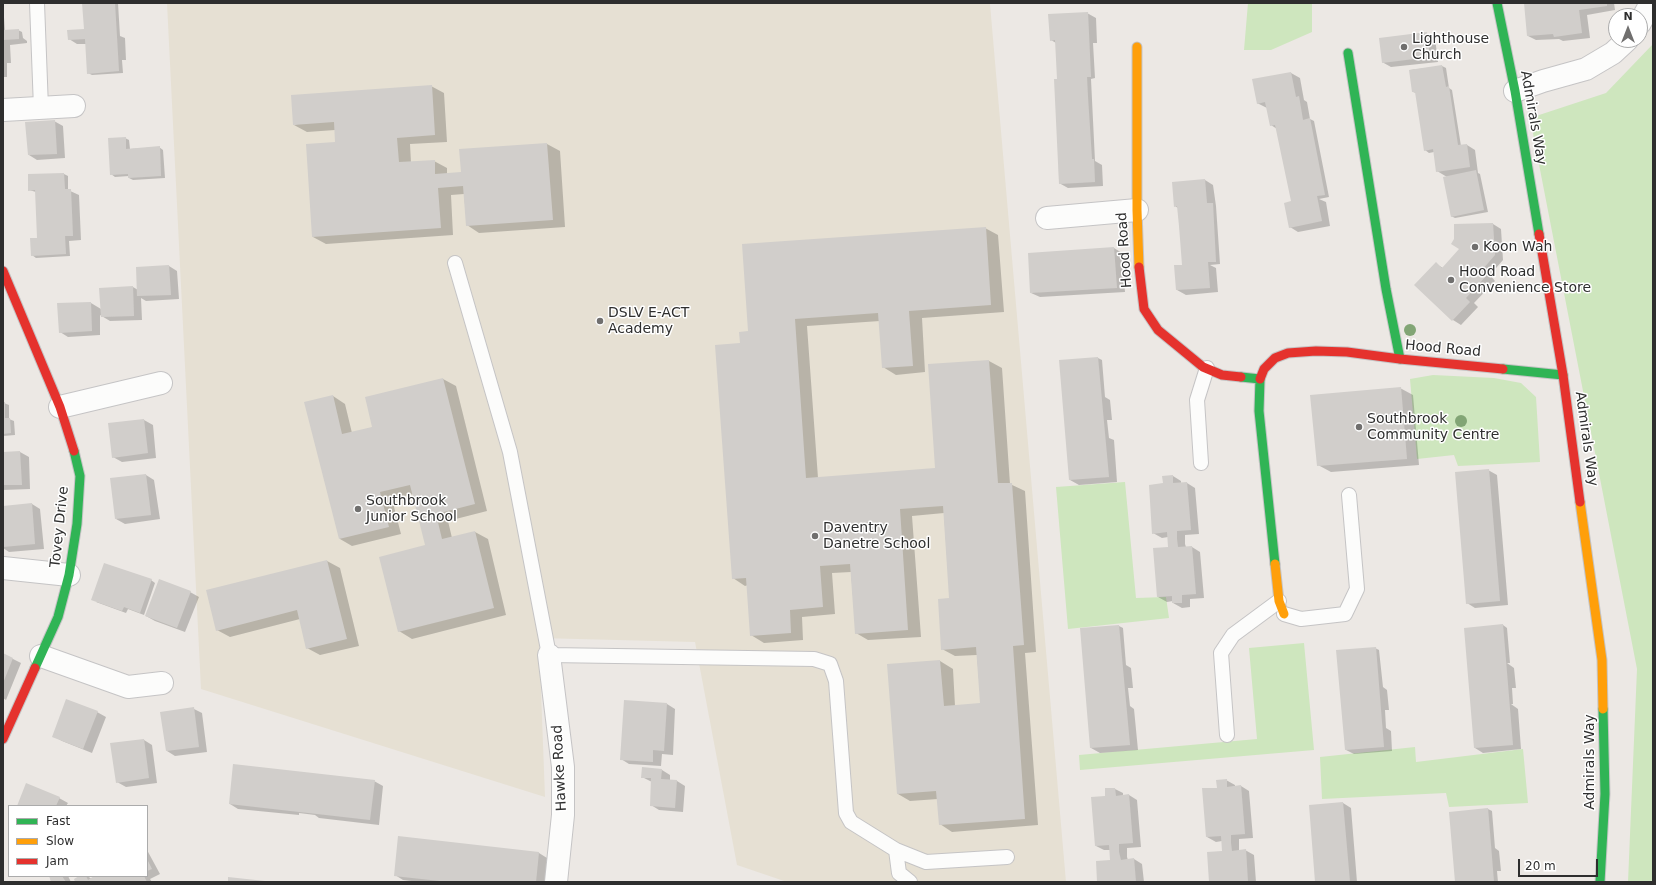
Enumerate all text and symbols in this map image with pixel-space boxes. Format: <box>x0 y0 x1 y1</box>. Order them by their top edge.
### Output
north arrow <box>1608 8 1648 48</box>
text: N <box>1623 10 1633 23</box>
place label: Lighthouse Church <box>1412 31 1489 64</box>
marker: Lighthouse Church <box>1399 42 1409 52</box>
street label: Admirals Way <box>1516 70 1550 166</box>
street label: Hood Road <box>1114 211 1136 289</box>
place label: Koon Wah <box>1483 239 1552 255</box>
marker: Koon Wah <box>1470 242 1480 252</box>
place label: Hood Road Convenience Store <box>1459 264 1591 296</box>
marker: Hood Road Convenience Store <box>1446 275 1456 285</box>
place label: DSLV E-ACT Academy <box>608 305 689 338</box>
marker: DSLV E-ACT Academy <box>595 316 605 326</box>
street label: Hood Road <box>1404 337 1482 361</box>
street label: Admirals Way <box>1571 391 1601 487</box>
place label: Southbrook Community Centre <box>1367 411 1499 444</box>
marker: Southbrook Community Centre <box>1354 422 1364 432</box>
street label: Tovey Drive <box>47 485 73 569</box>
place label: Southbrook Junior School <box>366 493 457 526</box>
marker: Southbrook Junior School <box>353 504 363 514</box>
place label: Daventry Danetre School <box>823 520 930 552</box>
marker: Daventry Danetre School <box>810 531 820 541</box>
street label: Admirals Way <box>1582 714 1598 810</box>
street label: Hawke Road <box>549 724 571 812</box>
legend <box>8 805 148 877</box>
text: Fast <box>46 814 70 828</box>
text: Slow <box>46 834 74 848</box>
scale bar <box>1520 851 1600 877</box>
text: Jam <box>46 854 69 868</box>
text: 20 m <box>1525 859 1556 873</box>

